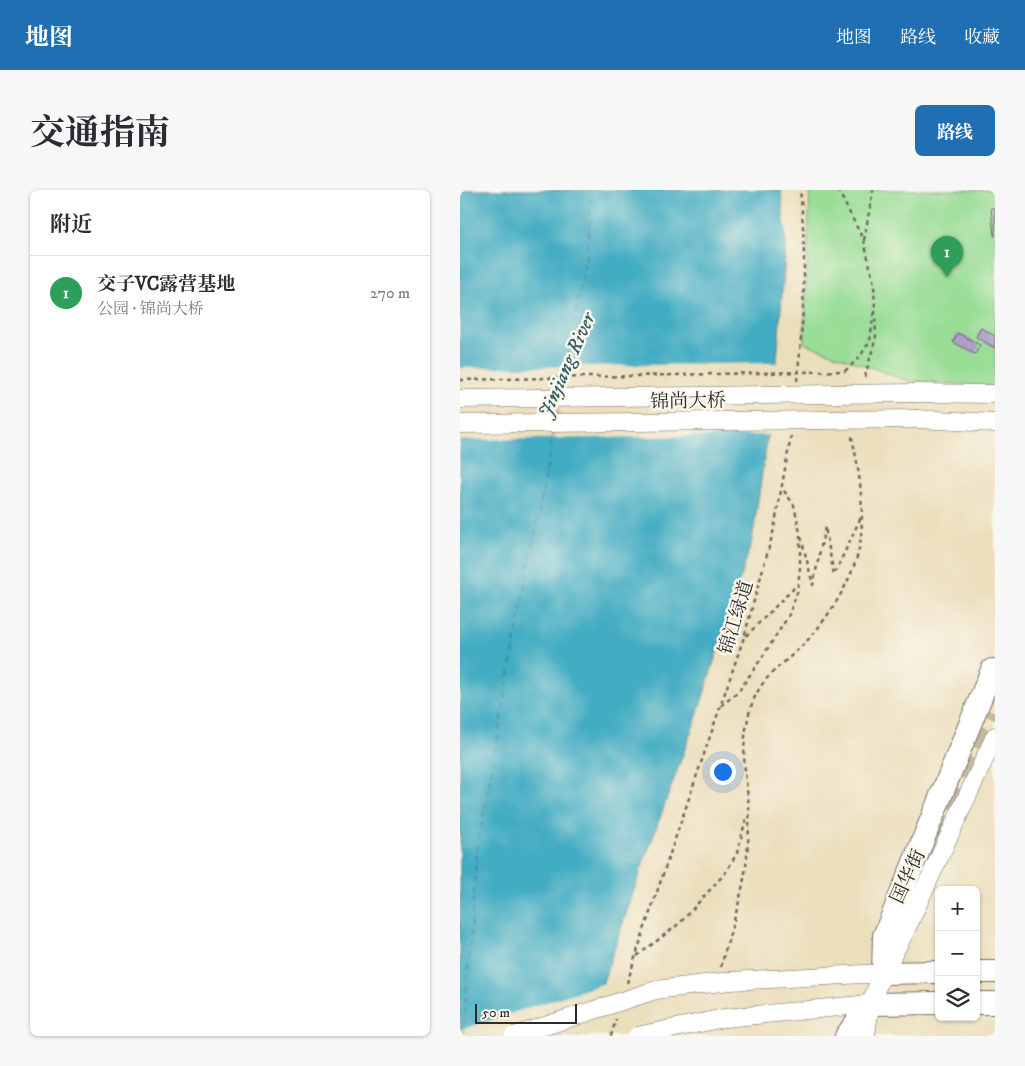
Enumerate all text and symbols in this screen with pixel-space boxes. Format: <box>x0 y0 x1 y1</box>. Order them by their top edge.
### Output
text: 地图 <box>25 23 73 53</box>
text: 地图 <box>836 27 872 49</box>
text: 路线 <box>900 27 936 49</box>
text: 收藏 <box>964 27 1000 49</box>
button: 路线 <box>915 105 995 156</box>
text: 交通指南 <box>30 112 170 156</box>
text: 附近 <box>50 212 92 238</box>
pin: 1 <box>931 236 963 277</box>
text: 交子VC露营基地 <box>97 273 235 296</box>
text: 1 <box>63 283 69 303</box>
text: 270 m <box>370 283 410 303</box>
text: 公园 · 锦尚大桥 <box>97 299 204 319</box>
water label: Jinjiang River <box>533 307 602 422</box>
street label: 锦尚大桥 <box>650 389 726 414</box>
street label: 锦江绿道 <box>714 578 759 657</box>
your location <box>710 759 736 785</box>
street label: 国华街 <box>886 846 931 907</box>
map controls <box>935 886 980 1021</box>
button: + <box>935 886 980 931</box>
button: − <box>935 931 980 976</box>
button: layers <box>935 976 980 1021</box>
scale bar <box>475 1001 578 1024</box>
text: 50 m <box>482 1004 510 1022</box>

